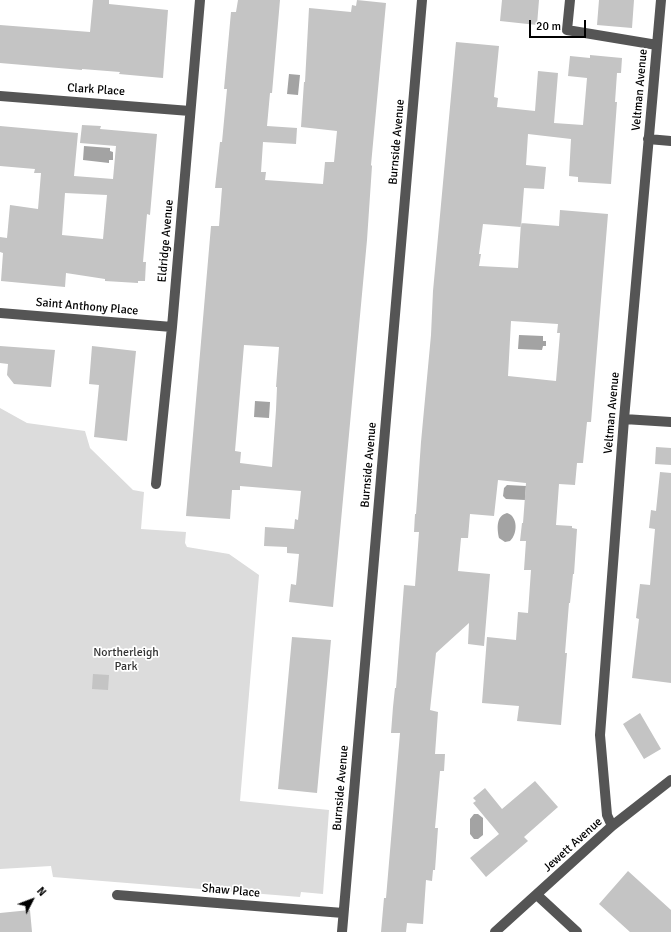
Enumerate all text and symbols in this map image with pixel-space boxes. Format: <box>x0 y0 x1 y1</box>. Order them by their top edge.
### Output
scale bar <box>531 12 588 38</box>
text: 20 m <box>536 19 561 34</box>
street label: Veltman Avenue <box>629 48 651 132</box>
street label: Clark Place <box>67 81 125 99</box>
street label: Burnside Avenue <box>386 99 408 185</box>
street label: Eldridge Avenue <box>155 199 177 283</box>
street label: Saint Anthony Place <box>35 295 139 319</box>
street label: Veltman Avenue <box>601 371 623 455</box>
street label: Burnside Avenue <box>358 422 380 508</box>
park label: Northerleigh Park <box>93 646 159 674</box>
street label: Burnside Avenue <box>330 745 352 831</box>
street label: Jewett Avenue <box>541 815 605 875</box>
north arrow <box>12 880 52 920</box>
street label: Shaw Place <box>201 881 261 901</box>
text: N <box>34 884 49 899</box>

